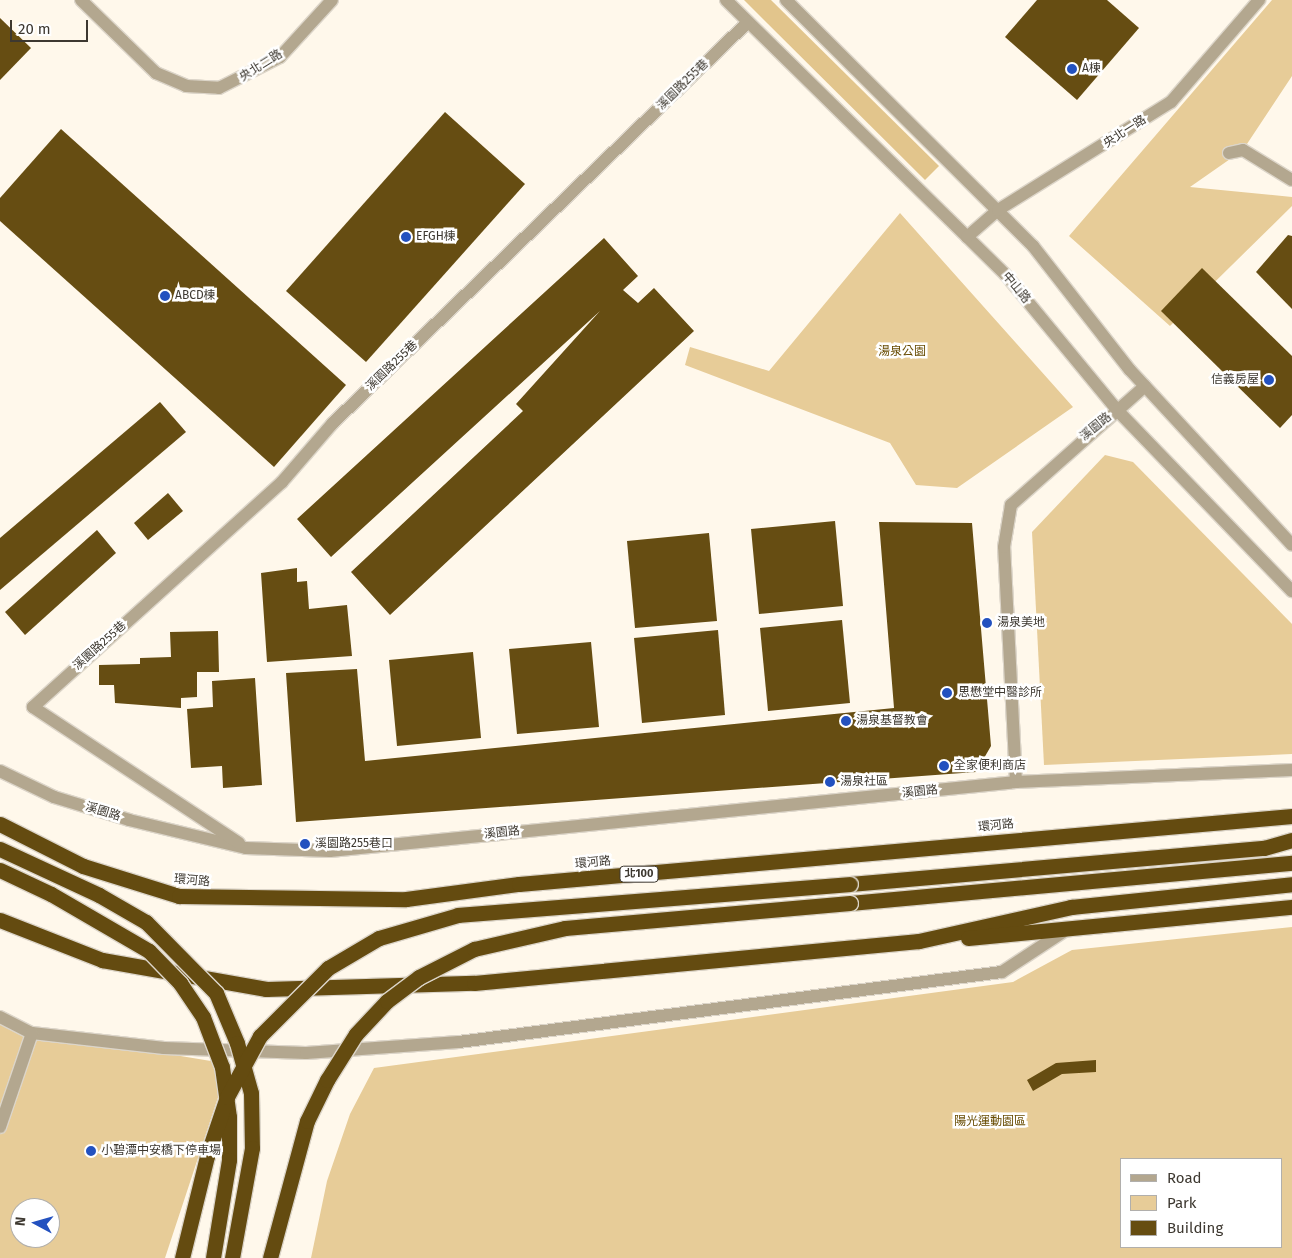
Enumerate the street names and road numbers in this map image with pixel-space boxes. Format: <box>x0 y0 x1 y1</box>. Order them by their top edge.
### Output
street label: 央北二路 <box>237 47 285 85</box>
street label: 溪園路255巷 <box>654 57 712 113</box>
street label: 央北一路 <box>1101 113 1149 151</box>
street label: 中山路 <box>999 270 1033 306</box>
street label: 溪園路255巷 <box>363 338 421 394</box>
street label: 溪園路 <box>1077 410 1115 444</box>
street label: 溪園路255巷 <box>71 619 129 673</box>
street label: 溪園路 <box>901 783 939 801</box>
street label: 溪園路 <box>84 800 122 824</box>
street label: 環河路 <box>977 817 1015 835</box>
street label: 溪園路 <box>483 824 521 842</box>
street label: 環河路 <box>574 854 612 872</box>
road number: 北100 <box>619 866 659 882</box>
street label: 環河路 <box>173 872 211 890</box>

